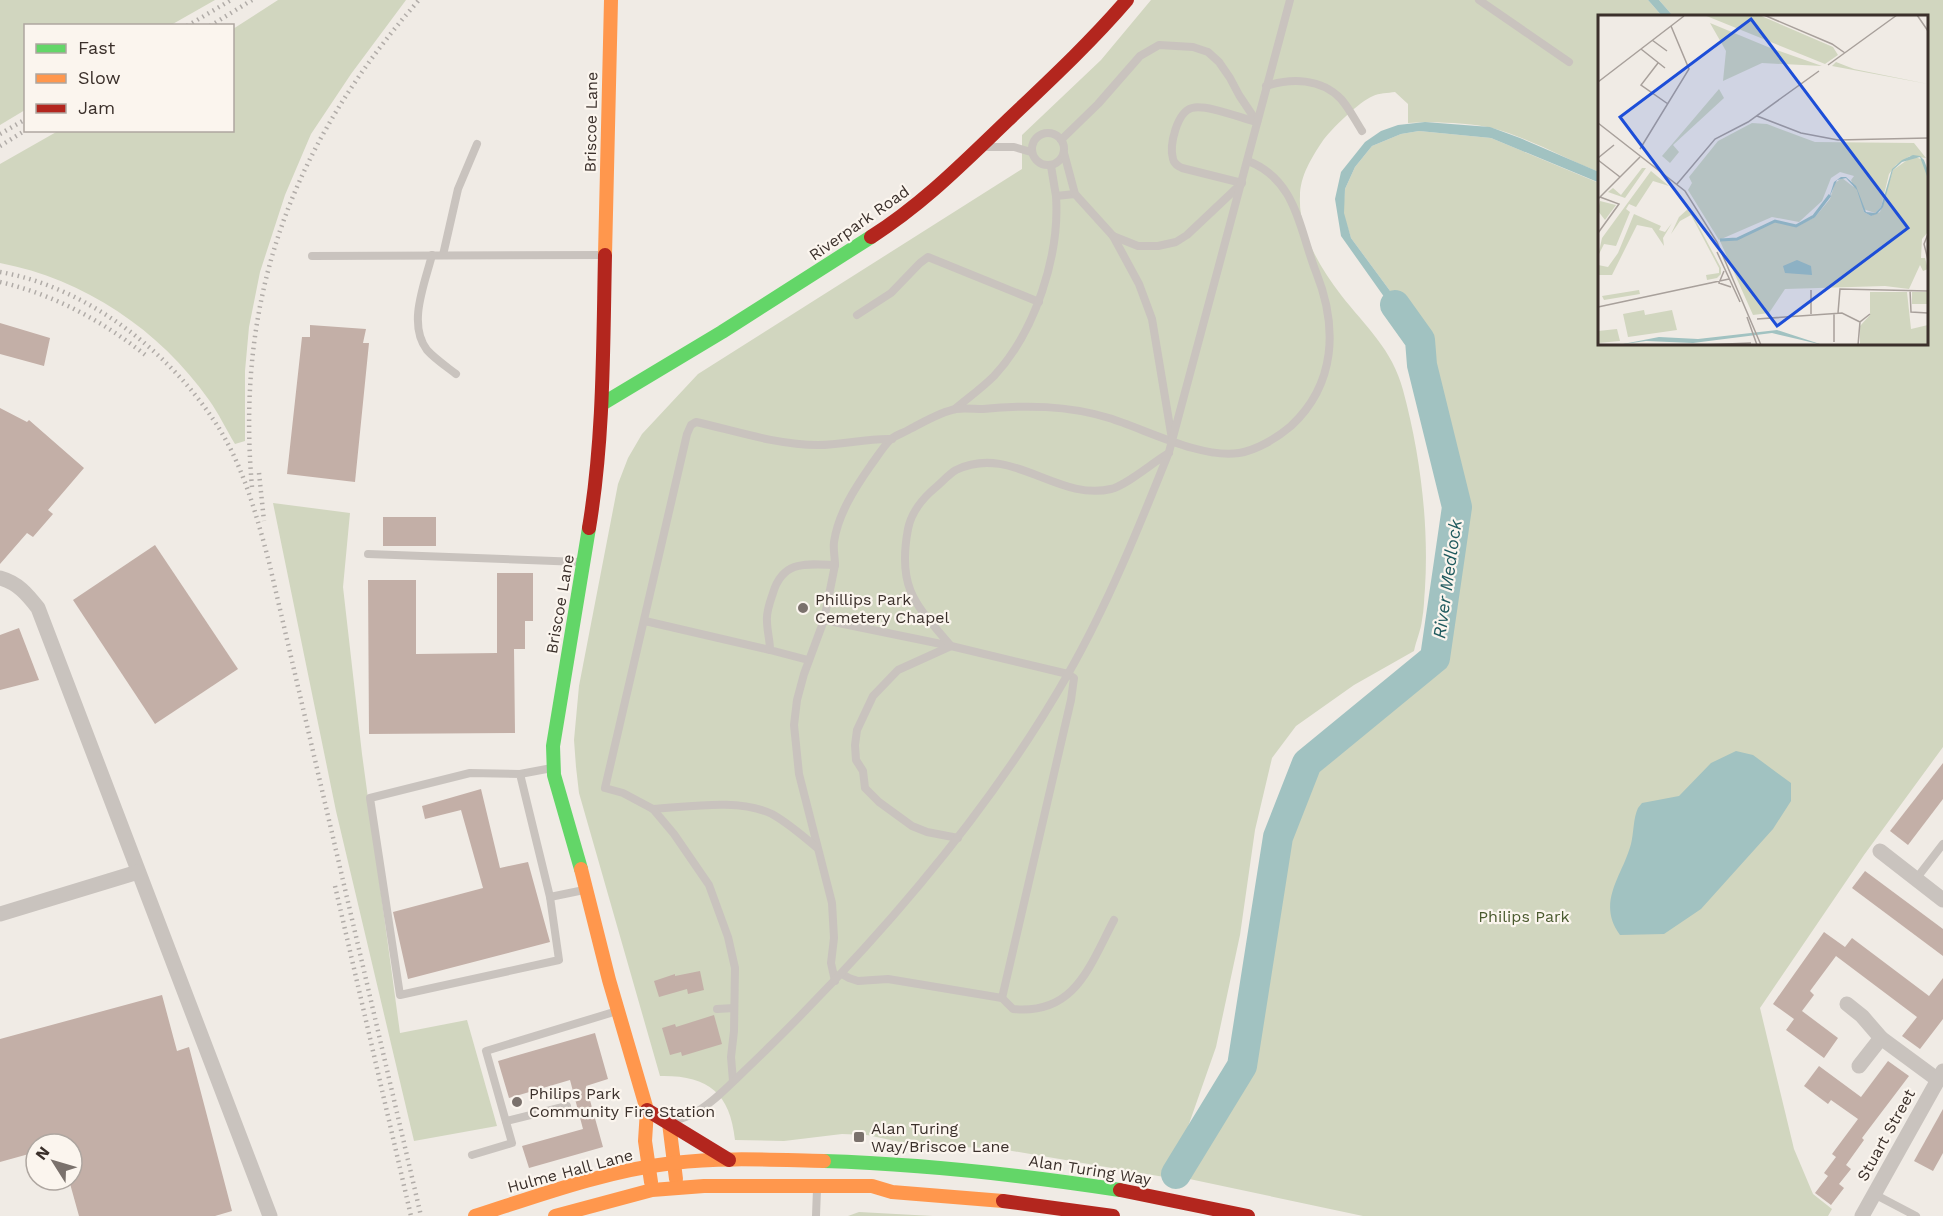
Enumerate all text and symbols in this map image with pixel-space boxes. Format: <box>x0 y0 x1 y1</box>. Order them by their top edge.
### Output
inset map <box>1598 15 1928 345</box>
legend <box>24 24 234 132</box>
text: Fast <box>78 37 116 58</box>
text: Slow <box>78 67 121 88</box>
street label: Briscoe Lane <box>581 71 601 173</box>
text: Jam <box>78 97 115 118</box>
street label: Riverpark Road <box>805 181 913 265</box>
water label: River Medlock <box>1428 517 1466 640</box>
street label: Briscoe Lane <box>542 553 578 655</box>
place label: Phillips Park Cemetery Chapel <box>815 590 949 627</box>
marker: Phillips Park Cemetery Chapel <box>796 601 810 615</box>
park label: Philips Park <box>1478 907 1570 926</box>
place label: Philips Park Community Fire Station <box>529 1084 715 1121</box>
street label: Stuart Street <box>1853 1085 1919 1184</box>
marker: Philips Park Community Fire Station <box>510 1095 524 1109</box>
place label: Alan Turing Way/Briscoe Lane <box>871 1119 1010 1156</box>
marker: Alan Turing Way/Briscoe Lane <box>852 1130 866 1144</box>
north arrow <box>24 1132 84 1192</box>
text: N <box>31 1143 54 1164</box>
street label: Hulme Hall Lane <box>505 1145 635 1197</box>
street label: Alan Turing Way <box>1027 1151 1153 1189</box>

